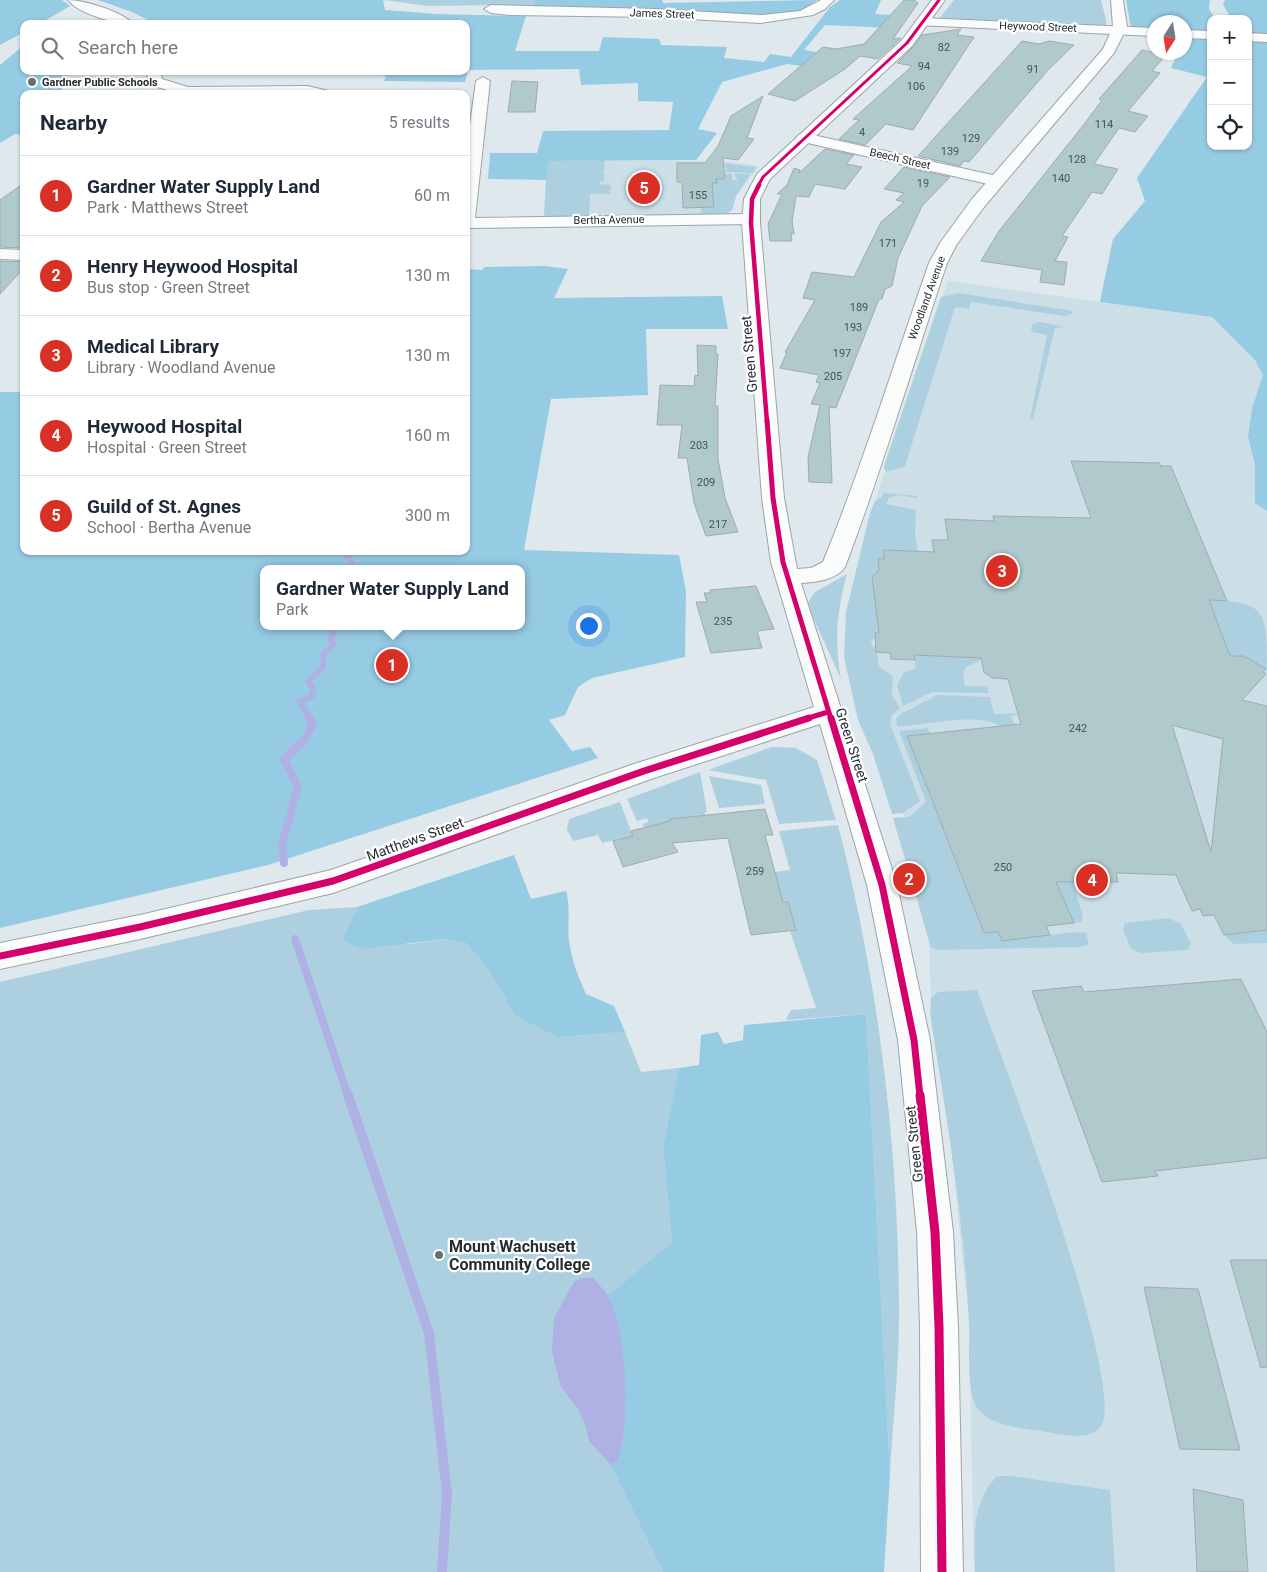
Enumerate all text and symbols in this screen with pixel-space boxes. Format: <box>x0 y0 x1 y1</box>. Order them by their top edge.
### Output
street label: James Street <box>629 6 695 22</box>
north arrow <box>1147 15 1192 60</box>
map controls <box>1207 15 1252 150</box>
button: + <box>1207 15 1252 60</box>
street label: Heywood Street <box>999 19 1077 35</box>
search box <box>20 20 470 75</box>
icon: search <box>38 34 66 62</box>
text: Search here <box>78 36 178 59</box>
house number: 82 <box>938 41 950 54</box>
house number: 94 <box>918 60 930 73</box>
button: − <box>1207 60 1252 105</box>
house number: 91 <box>1027 63 1039 76</box>
marker: Gardner Public Schools <box>26 76 38 88</box>
place label: Gardner Public Schools <box>42 76 158 89</box>
house number: 106 <box>907 80 925 93</box>
button: locate <box>1207 105 1252 150</box>
text: Nearby <box>40 111 107 135</box>
text: 5 results <box>389 113 450 132</box>
house number: 114 <box>1095 118 1113 131</box>
house number: 4 <box>859 126 865 139</box>
house number: 129 <box>962 132 980 145</box>
house number: 139 <box>941 145 959 158</box>
street label: Beech Street <box>868 146 932 172</box>
house number: 128 <box>1068 153 1086 166</box>
pin: 5 <box>628 169 660 207</box>
house number: 140 <box>1052 172 1070 185</box>
text: Gardner Water Supply Land <box>87 175 320 198</box>
house number: 19 <box>917 177 929 190</box>
text: 1 <box>51 186 61 205</box>
text: 60 m <box>414 186 450 205</box>
house number: 155 <box>689 189 707 202</box>
text: Park · Matthews Street <box>87 198 248 217</box>
street label: Bertha Avenue <box>573 213 645 227</box>
house number: 171 <box>879 237 897 250</box>
street label: Woodland Avenue <box>906 254 948 342</box>
text: Henry Heywood Hospital <box>87 255 298 278</box>
text: 2 <box>51 266 61 285</box>
text: 130 m <box>405 266 450 285</box>
text: Bus stop · Green Street <box>87 278 250 297</box>
house number: 189 <box>850 301 868 314</box>
street label: Green Street <box>738 314 760 393</box>
house number: 193 <box>844 321 862 334</box>
text: Medical Library <box>87 335 219 358</box>
text: 3 <box>51 346 61 365</box>
text: 130 m <box>405 346 450 365</box>
house number: 197 <box>833 347 851 360</box>
text: Library · Woodland Avenue <box>87 358 276 377</box>
house number: 205 <box>824 370 842 383</box>
text: Heywood Hospital <box>87 415 242 438</box>
text: 4 <box>51 426 61 445</box>
text: 160 m <box>405 426 450 445</box>
text: Hospital · Green Street <box>87 438 247 457</box>
house number: 203 <box>690 439 708 452</box>
house number: 209 <box>697 476 715 489</box>
text: Guild of St. Agnes <box>87 495 241 518</box>
text: 5 <box>51 506 61 525</box>
text: 300 m <box>405 506 450 525</box>
text: School · Bertha Avenue <box>87 518 251 537</box>
house number: 217 <box>709 518 727 531</box>
pin: 3 <box>986 552 1018 590</box>
popup <box>260 565 525 630</box>
text: Gardner Water Supply Land <box>276 577 509 600</box>
text: Park <box>276 600 308 619</box>
your location <box>576 613 602 639</box>
house number: 235 <box>714 615 732 628</box>
pin: 1 <box>376 646 408 684</box>
street label: Green Street <box>832 706 872 785</box>
house number: 242 <box>1069 722 1087 735</box>
street label: Matthews Street <box>364 814 466 864</box>
pin: 2 <box>893 860 925 898</box>
house number: 250 <box>994 861 1012 874</box>
pin: 4 <box>1076 861 1108 899</box>
house number: 259 <box>746 865 764 878</box>
street label: Green Street <box>902 1104 926 1183</box>
place label: Mount Wachusett Community College <box>449 1237 591 1274</box>
marker: Mount Wachusett Community College <box>433 1249 445 1261</box>

